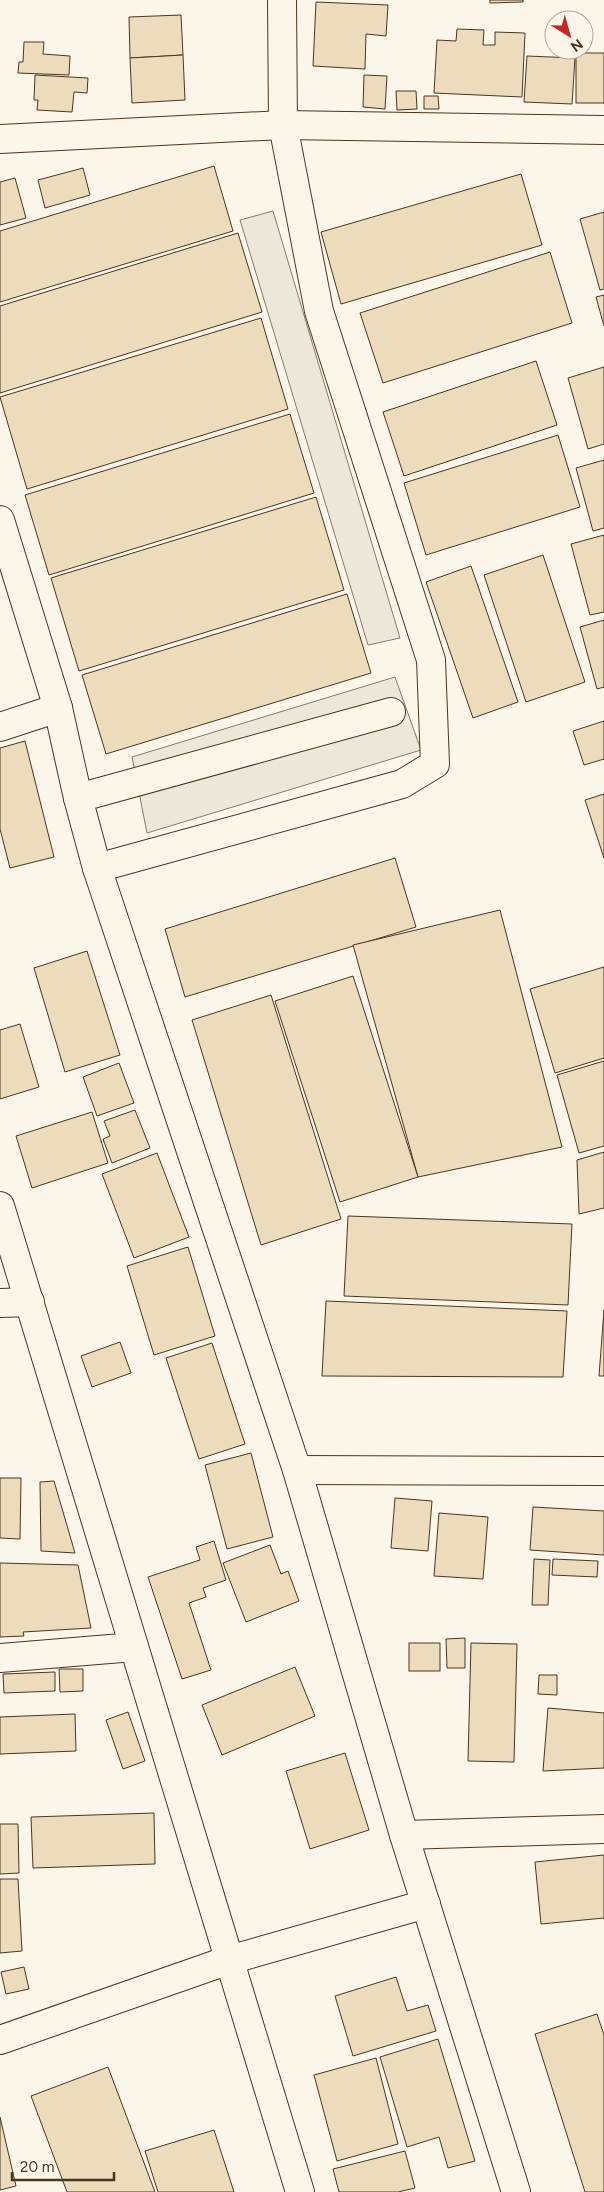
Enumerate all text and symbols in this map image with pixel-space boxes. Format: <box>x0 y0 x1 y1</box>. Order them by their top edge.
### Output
north arrow <box>544 10 594 60</box>
text: N <box>567 35 586 55</box>
scale bar <box>12 2150 115 2182</box>
text: 20 m <box>20 2158 54 2176</box>

